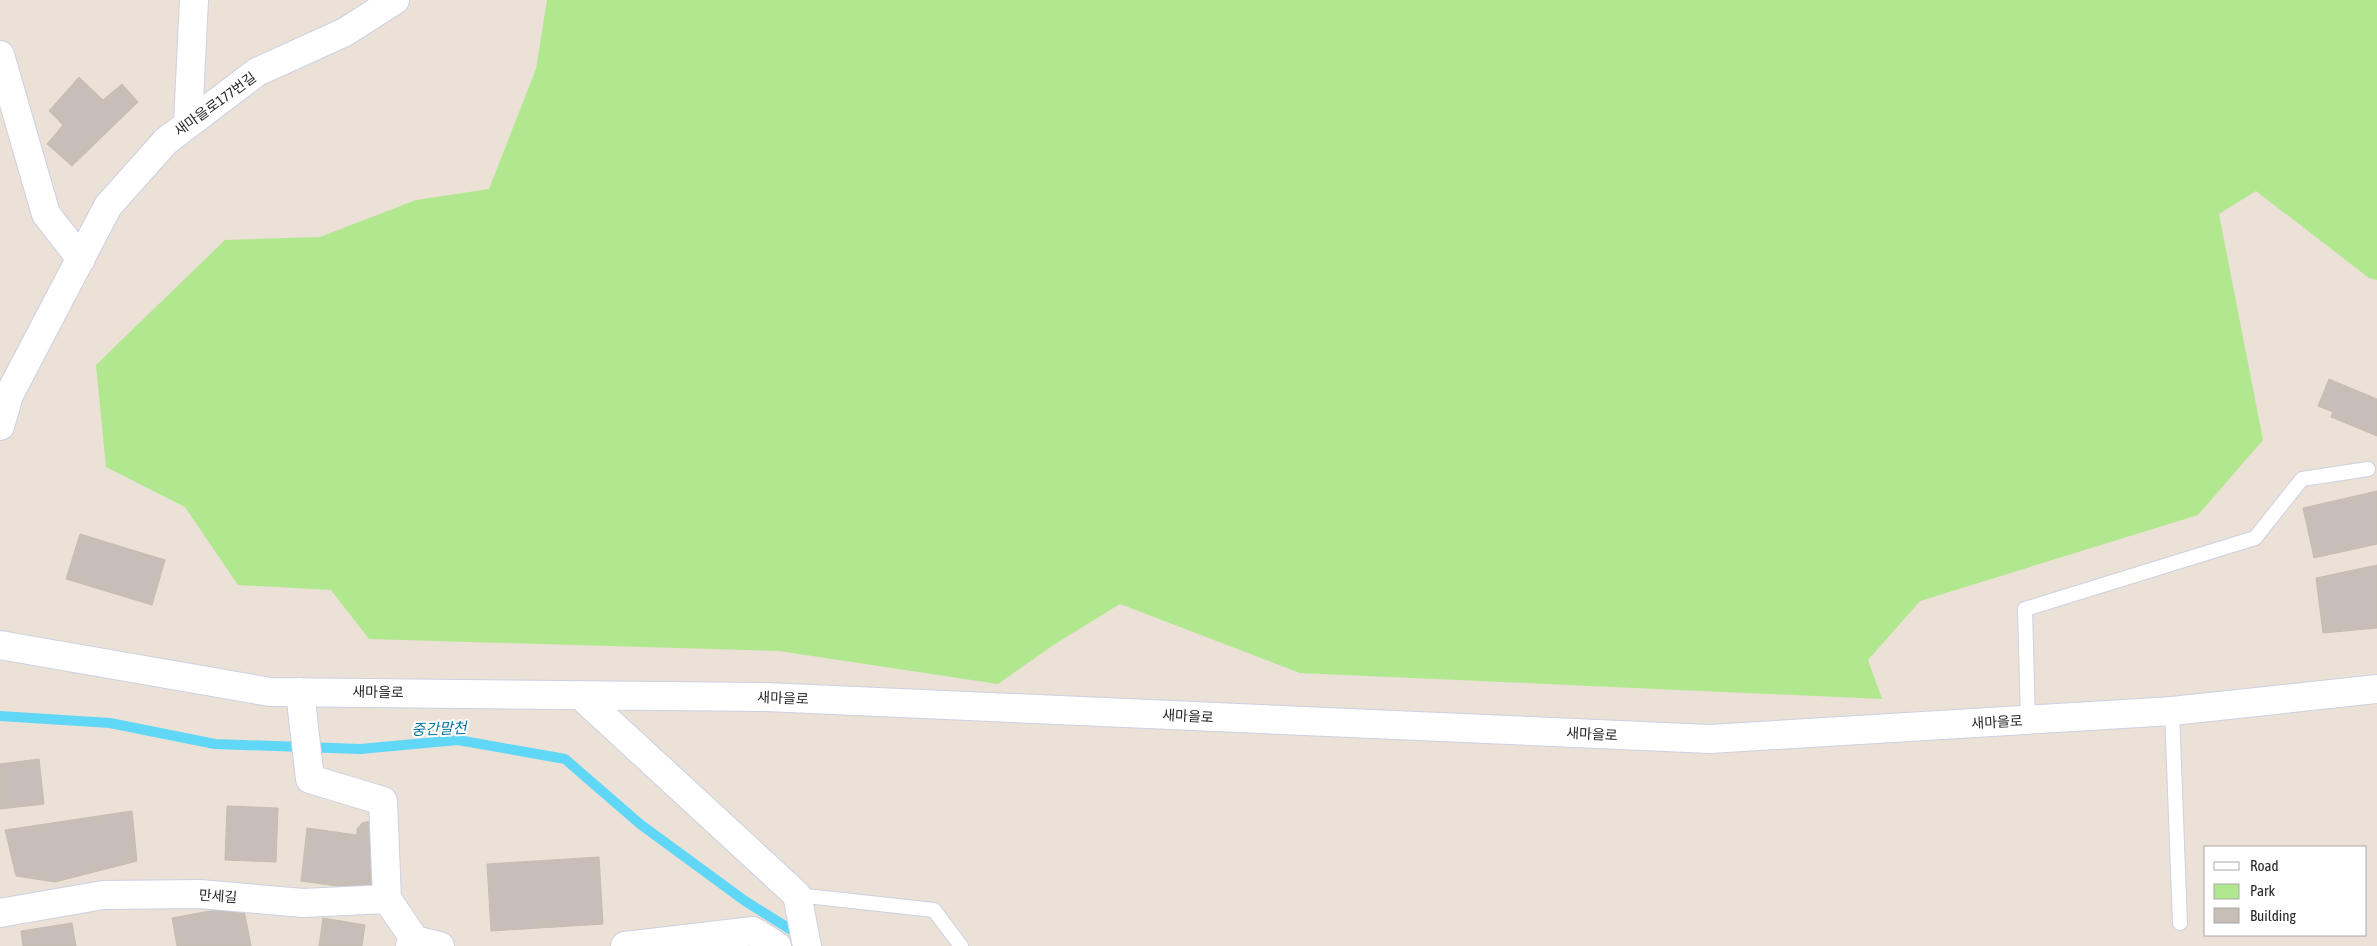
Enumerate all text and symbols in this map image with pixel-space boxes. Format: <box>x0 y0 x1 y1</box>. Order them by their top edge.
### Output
street label: 새마을로177번길 <box>171 69 259 139</box>
street label: 새마을로 <box>352 684 404 700</box>
street label: 새마을로 <box>757 689 809 707</box>
street label: 새마을로 <box>1162 707 1214 725</box>
street label: 새마을로 <box>1971 713 2023 731</box>
water label: 중간말천 <box>411 719 469 738</box>
street label: 새마을로 <box>1566 725 1618 743</box>
legend <box>2204 846 2367 936</box>
text: Road <box>2250 857 2279 874</box>
text: Park <box>2250 882 2275 899</box>
street label: 만세길 <box>198 887 238 905</box>
text: Building <box>2250 907 2296 924</box>

